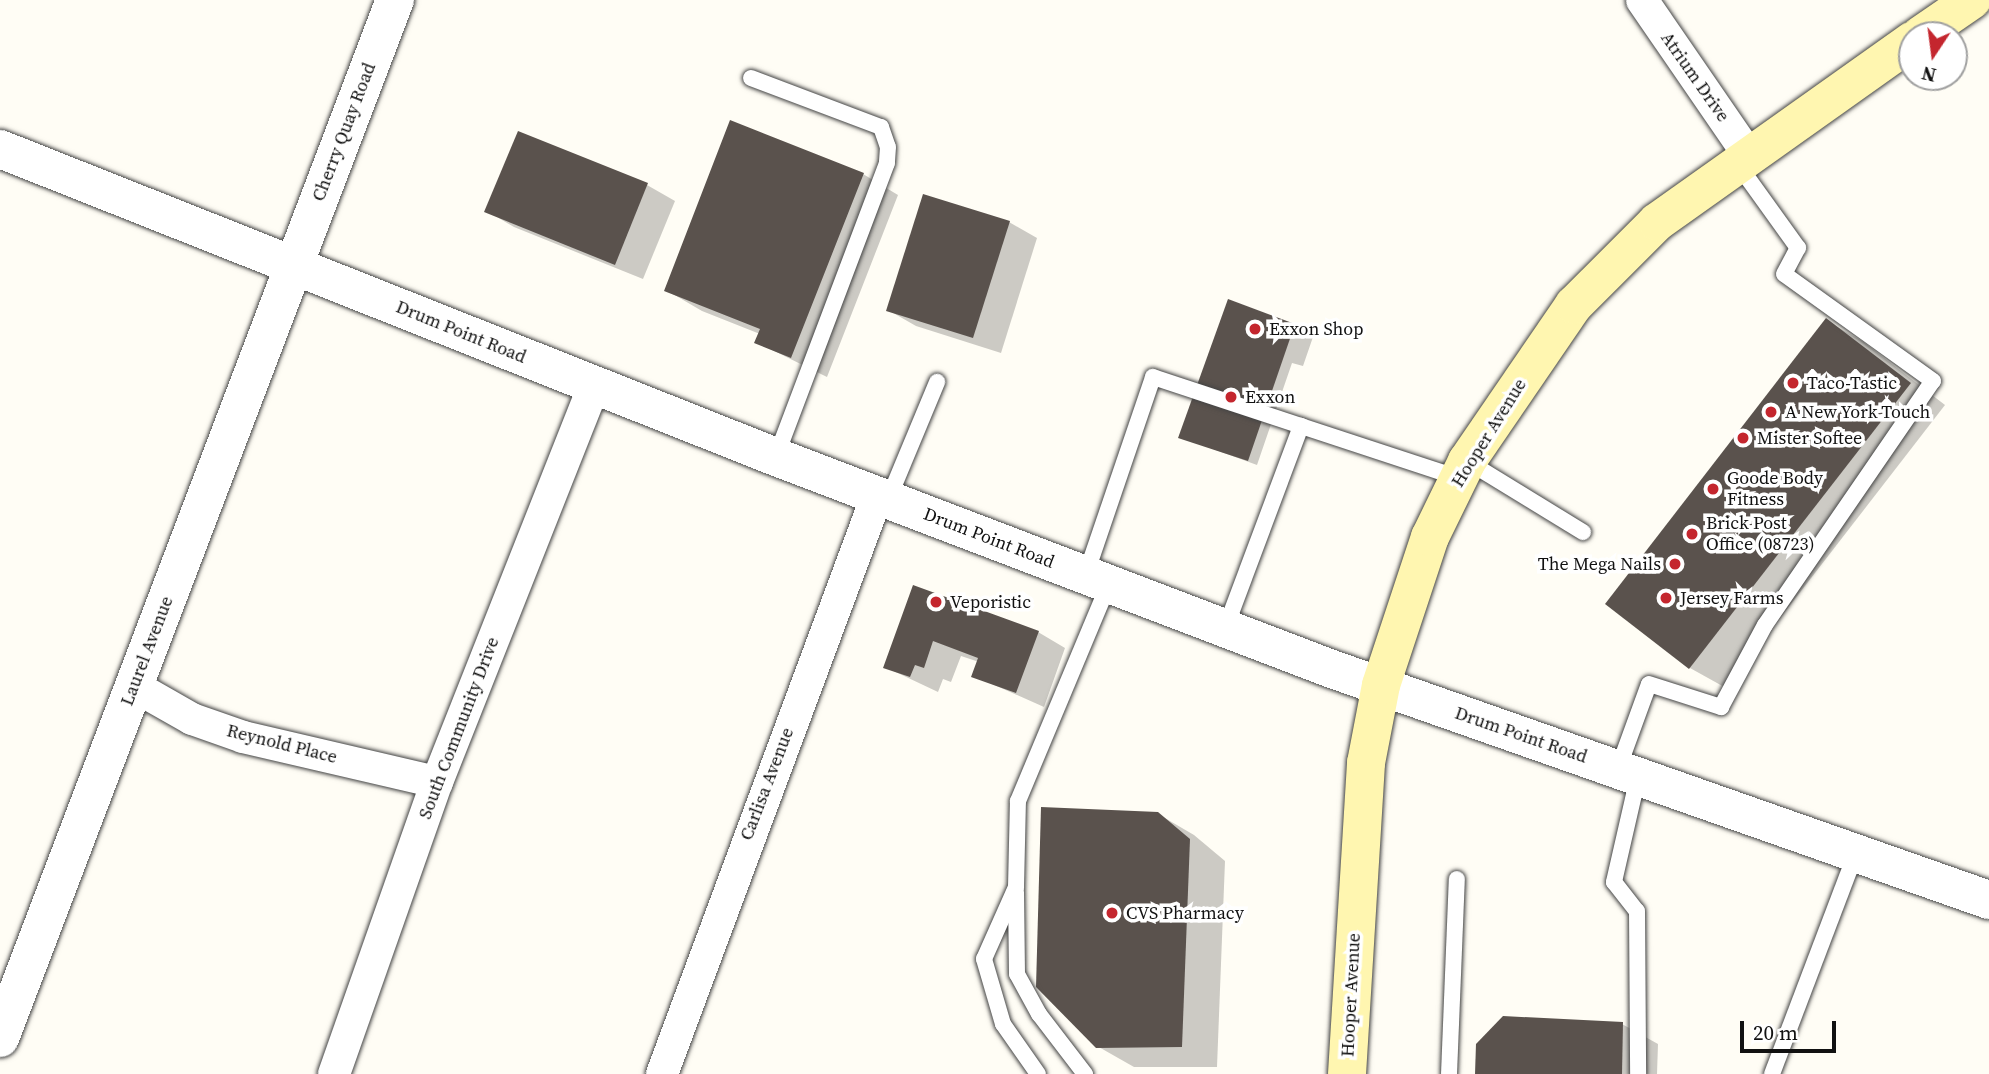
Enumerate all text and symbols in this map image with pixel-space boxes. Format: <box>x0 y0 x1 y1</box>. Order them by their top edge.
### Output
north arrow <box>1898 21 1968 91</box>
street label: Atrium Drive <box>1656 28 1734 126</box>
street label: Cherry Quay Road <box>308 60 380 204</box>
text: N <box>1919 60 1938 89</box>
street label: Drum Point Road <box>393 296 529 368</box>
place label: Exxon Shop <box>1269 318 1364 340</box>
marker: Exxon Shop <box>1247 321 1263 337</box>
place label: Taco-Tastic <box>1807 372 1897 394</box>
street label: Hooper Avenue <box>1447 375 1531 491</box>
marker: Taco-Tastic <box>1785 375 1801 391</box>
place label: Exxon <box>1245 386 1295 408</box>
marker: Exxon <box>1223 389 1239 405</box>
place label: A New York Touch <box>1785 401 1931 423</box>
marker: A New York Touch <box>1763 404 1779 420</box>
place label: Mister Softee <box>1757 427 1862 449</box>
marker: Mister Softee <box>1735 430 1751 446</box>
place label: Goode Body Fitness <box>1727 468 1823 510</box>
marker: Goode Body Fitness <box>1705 481 1721 497</box>
street label: Drum Point Road <box>921 503 1057 573</box>
place label: Brick Post Office (08723) <box>1706 513 1814 556</box>
marker: Brick Post Office (08723) <box>1684 526 1700 542</box>
place label: The Mega Nails <box>1538 553 1661 575</box>
marker: The Mega Nails <box>1667 556 1683 572</box>
place label: Jersey Farms <box>1680 587 1784 609</box>
marker: Jersey Farms <box>1658 590 1674 606</box>
place label: Veporistic <box>950 591 1031 613</box>
street label: Laurel Avenue <box>116 593 178 709</box>
marker: Veporistic <box>928 594 944 610</box>
street label: South Community Drive <box>414 634 504 822</box>
street label: Drum Point Road <box>1452 702 1590 768</box>
street label: Reynold Place <box>225 720 339 768</box>
street label: Carlisa Avenue <box>736 725 798 843</box>
place label: CVS Pharmacy <box>1126 902 1244 924</box>
marker: CVS Pharmacy <box>1104 905 1120 921</box>
street label: Hooper Avenue <box>1337 933 1365 1057</box>
scale bar <box>1744 1007 1840 1052</box>
text: 20 m <box>1753 1018 1798 1047</box>

